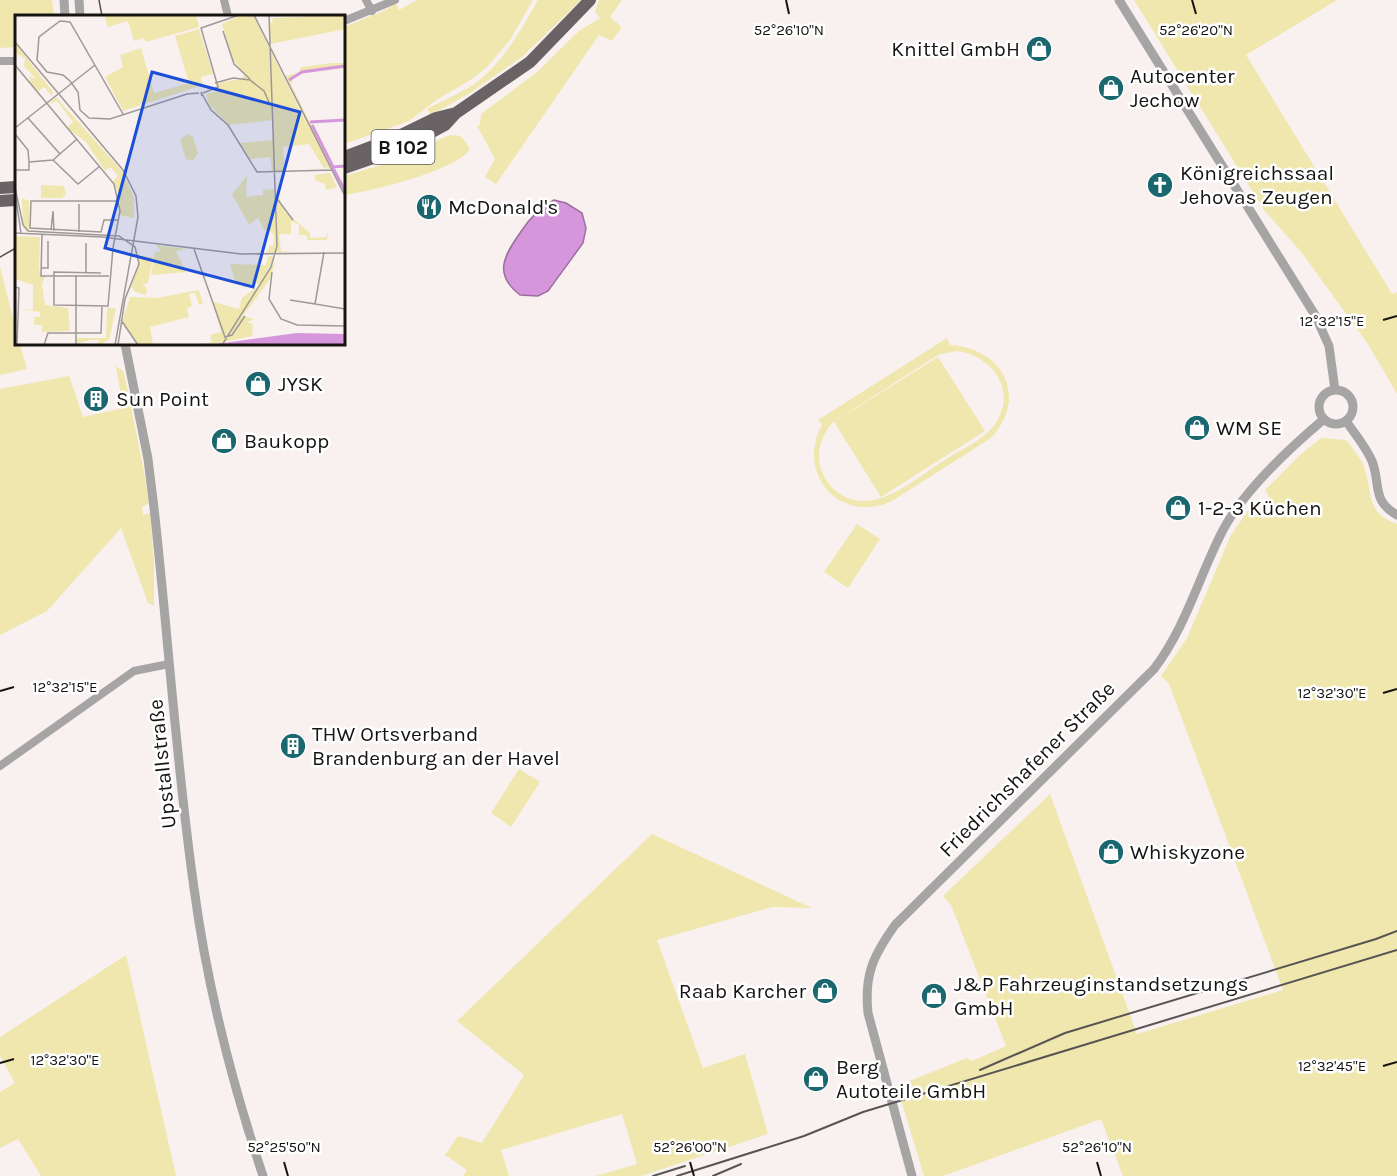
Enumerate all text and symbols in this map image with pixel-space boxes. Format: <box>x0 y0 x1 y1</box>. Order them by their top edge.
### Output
inset map <box>15 15 345 345</box>
text: 52°26'10"N <box>754 21 824 39</box>
text: 52°26'20"N <box>1159 21 1233 39</box>
shop icon: Knittel GmbH <box>1024 34 1054 64</box>
place label: Knittel GmbH <box>891 37 1020 61</box>
place label: Autocenter Jechow <box>1130 64 1235 112</box>
shop icon: Autocenter Jechow <box>1096 73 1126 103</box>
road number: B 102 <box>372 130 434 164</box>
place label: Königreichssaal Jehovas Zeugen <box>1180 161 1334 209</box>
church icon: Königreichssaal Jehovas Zeugen <box>1145 170 1175 200</box>
restaurant icon: McDonald's <box>414 192 444 222</box>
place label: McDonald's <box>448 195 558 219</box>
text: 12°32'15"E <box>1300 312 1364 330</box>
shop icon: JYSK <box>243 369 273 399</box>
place label: JYSK <box>278 372 323 396</box>
building icon: Sun Point <box>81 384 111 414</box>
place label: Sun Point <box>116 387 209 411</box>
shop icon: WM SE <box>1182 413 1212 443</box>
place label: WM SE <box>1216 416 1282 440</box>
shop icon: Baukopp <box>209 426 239 456</box>
place label: Baukopp <box>244 429 329 453</box>
shop icon: 1-2-3 Küchen <box>1163 493 1193 523</box>
place label: 1-2-3 Küchen <box>1198 496 1322 520</box>
street label: Friedrichshafener Straße <box>934 676 1120 862</box>
text: 12°32'15"E <box>33 678 97 696</box>
text: 12°32'30"E <box>1297 684 1367 702</box>
street label: Upstallstraße <box>143 698 181 830</box>
place label: THW Ortsverband Brandenburg an der Havel <box>312 722 560 770</box>
building icon: THW Ortsverband Brandenburg an der Havel <box>278 731 308 761</box>
shop icon: Whiskyzone <box>1096 837 1126 867</box>
place label: Whiskyzone <box>1130 840 1245 864</box>
place label: J&P Fahrzeuginstandsetzungs GmbH <box>954 972 1248 1020</box>
shop icon: Raab Karcher <box>810 976 840 1006</box>
place label: Raab Karcher <box>679 979 806 1003</box>
shop icon: J&P Fahrzeuginstandsetzungs GmbH <box>919 981 949 1011</box>
text: 12°32'30"E <box>30 1051 100 1069</box>
place label: Berg Autoteile GmbH <box>836 1055 986 1103</box>
text: 12°32'45"E <box>1298 1057 1366 1075</box>
shop icon: Berg Autoteile GmbH <box>801 1064 831 1094</box>
text: 52°25'50"N <box>247 1138 321 1156</box>
text: 52°26'00"N <box>653 1138 727 1156</box>
text: 52°26'10"N <box>1062 1138 1132 1156</box>

